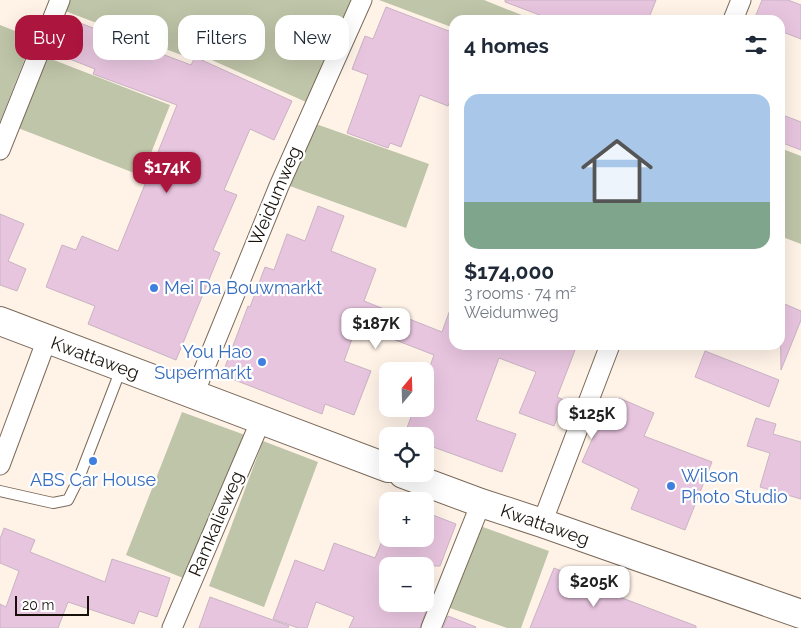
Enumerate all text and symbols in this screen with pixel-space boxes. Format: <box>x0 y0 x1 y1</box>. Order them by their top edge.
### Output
chip: Buy <box>15 15 83 60</box>
chip: Rent <box>93 15 168 60</box>
chip: Filters <box>178 15 265 60</box>
chip: New <box>275 15 349 60</box>
icon: filters <box>742 31 770 59</box>
text: 4 homes <box>464 33 549 58</box>
icon: home <box>572 126 662 216</box>
street label: Weidumweg <box>244 143 305 249</box>
pin: $174K <box>132 152 202 194</box>
text: $174K <box>144 158 190 177</box>
text: $174,000 <box>464 259 554 284</box>
place label: Mei Da Bouwmarkt <box>164 277 322 298</box>
marker: Mei Da Bouwmarkt <box>148 282 160 294</box>
text: 3 rooms · 74 m² <box>464 284 576 303</box>
text: Weidumweg <box>464 303 559 322</box>
pin: $187K <box>341 308 411 350</box>
text: $187K <box>352 314 400 333</box>
street label: Kwattaweg <box>48 332 142 383</box>
place label: You Hao Supermarkt <box>154 341 252 383</box>
marker: You Hao Supermarkt <box>256 356 268 368</box>
north arrow <box>379 362 434 418</box>
map controls <box>379 362 434 612</box>
pin: $125K <box>557 398 627 440</box>
text: $125K <box>569 404 615 423</box>
button: locate <box>379 427 434 482</box>
marker: ABS Car House <box>87 455 99 467</box>
place label: Wilson Photo Studio <box>681 465 788 507</box>
street label: Ramkalieweg <box>184 468 247 580</box>
place label: ABS Car House <box>30 469 156 490</box>
marker: Wilson Photo Studio <box>665 480 677 492</box>
button: + <box>379 492 434 547</box>
street label: Kwattaweg <box>498 500 592 550</box>
button: − <box>379 557 434 612</box>
pin: $205K <box>559 566 629 608</box>
text: $205K <box>570 572 618 591</box>
scale bar <box>15 593 89 616</box>
text: 20 m <box>22 597 54 613</box>

